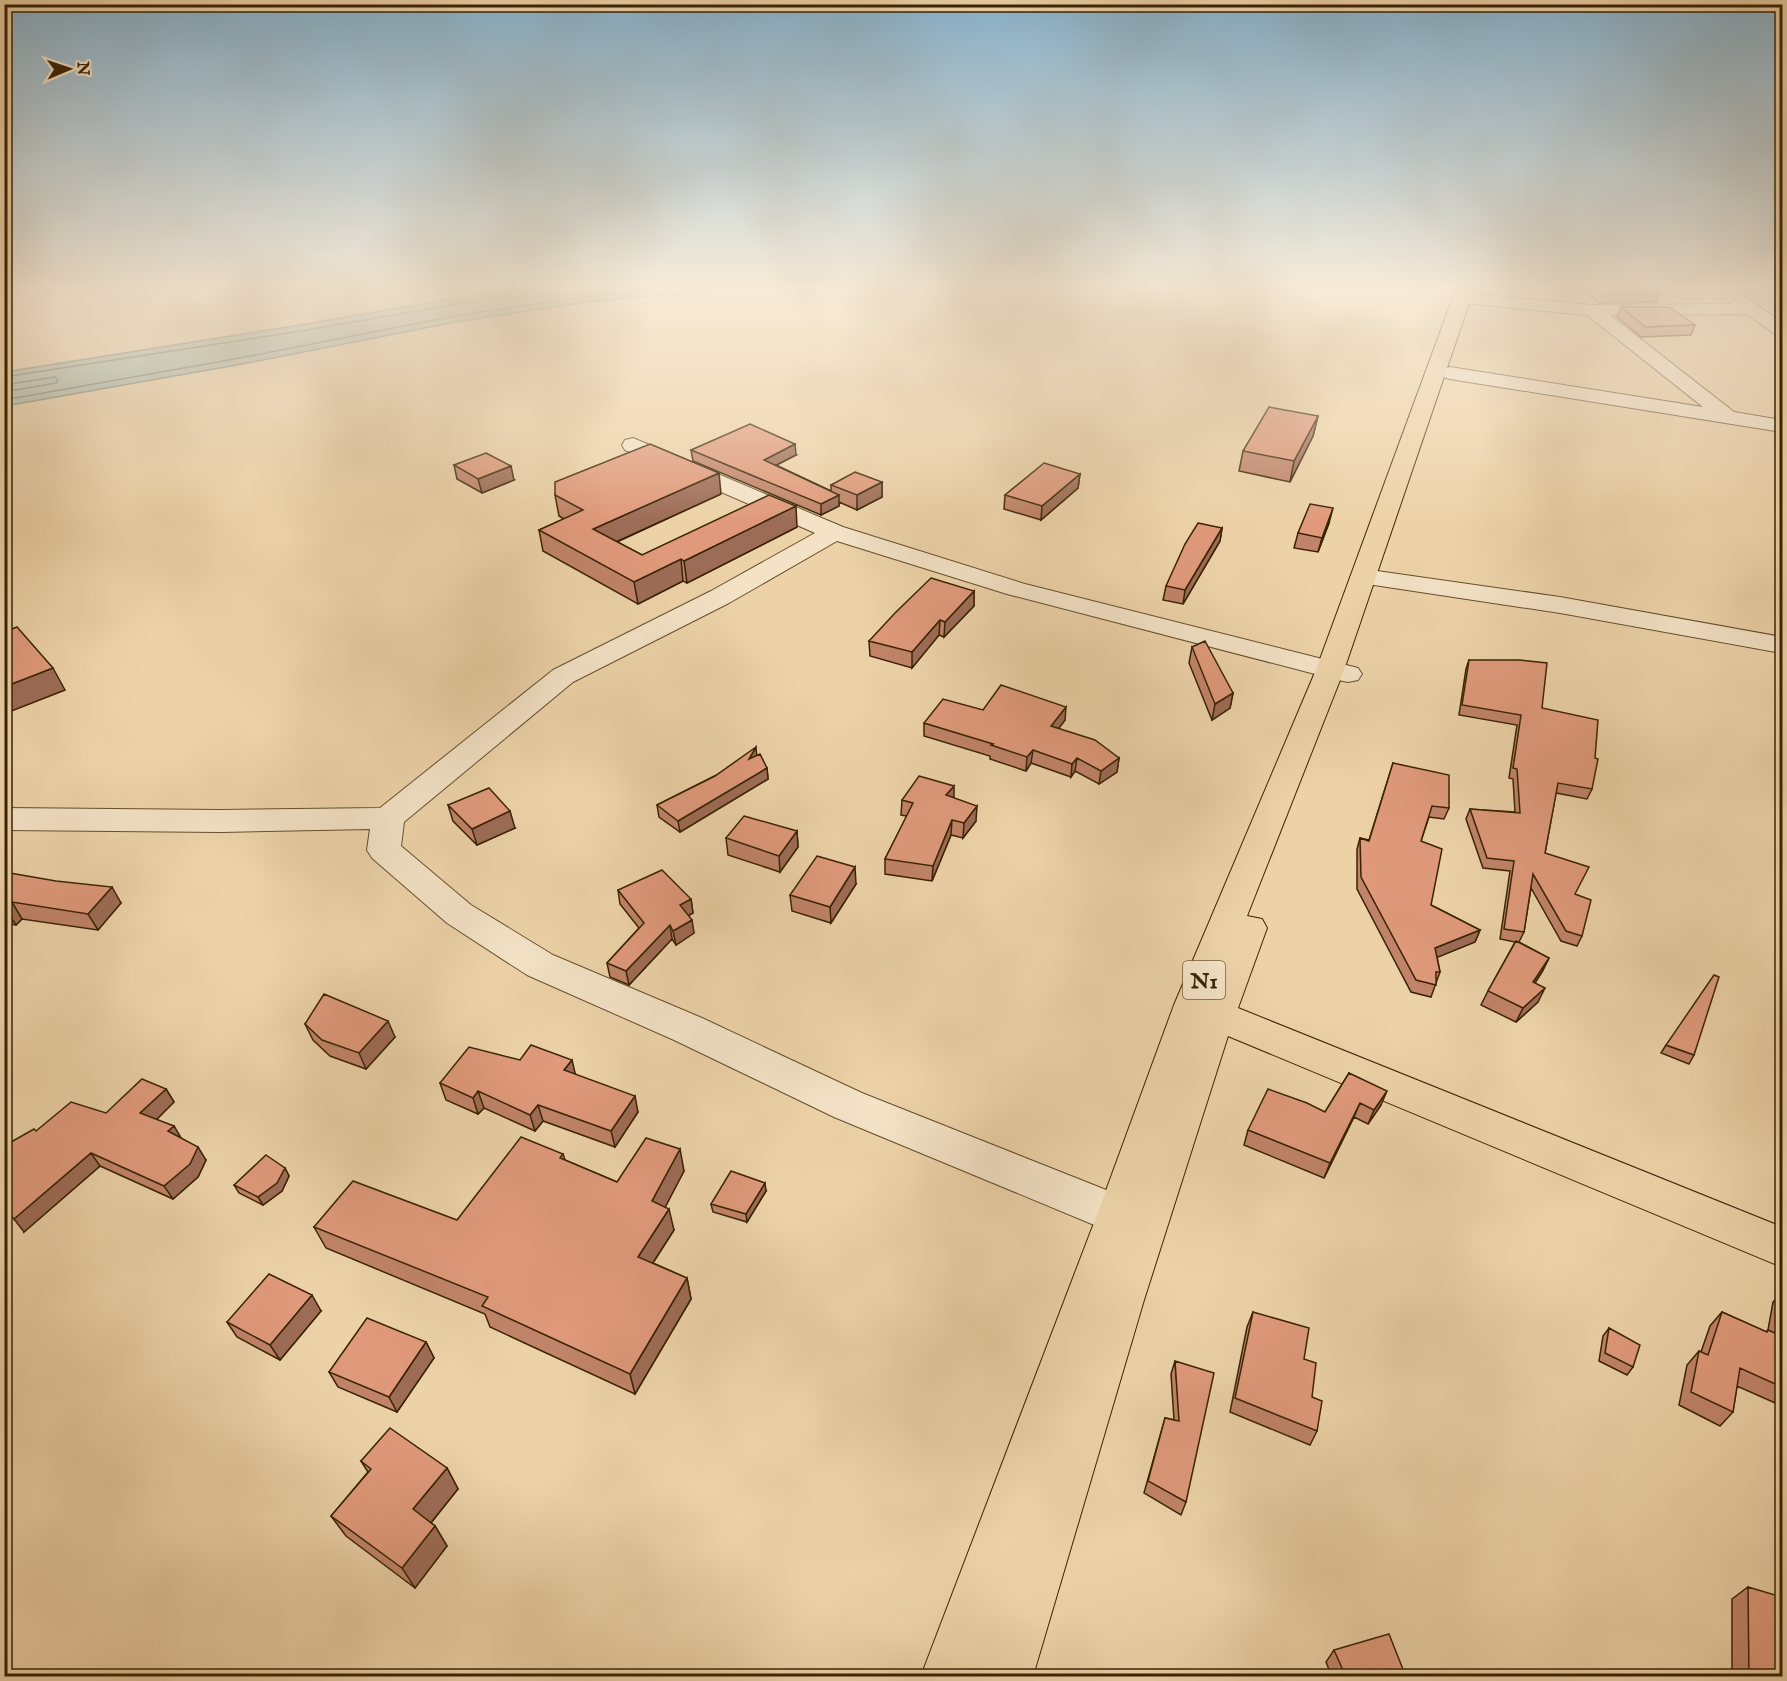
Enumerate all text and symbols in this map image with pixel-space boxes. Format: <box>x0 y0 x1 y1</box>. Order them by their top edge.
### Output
north arrow <box>39 39 99 99</box>
text: N <box>72 60 92 76</box>
road number: N1 <box>1183 961 1225 999</box>

